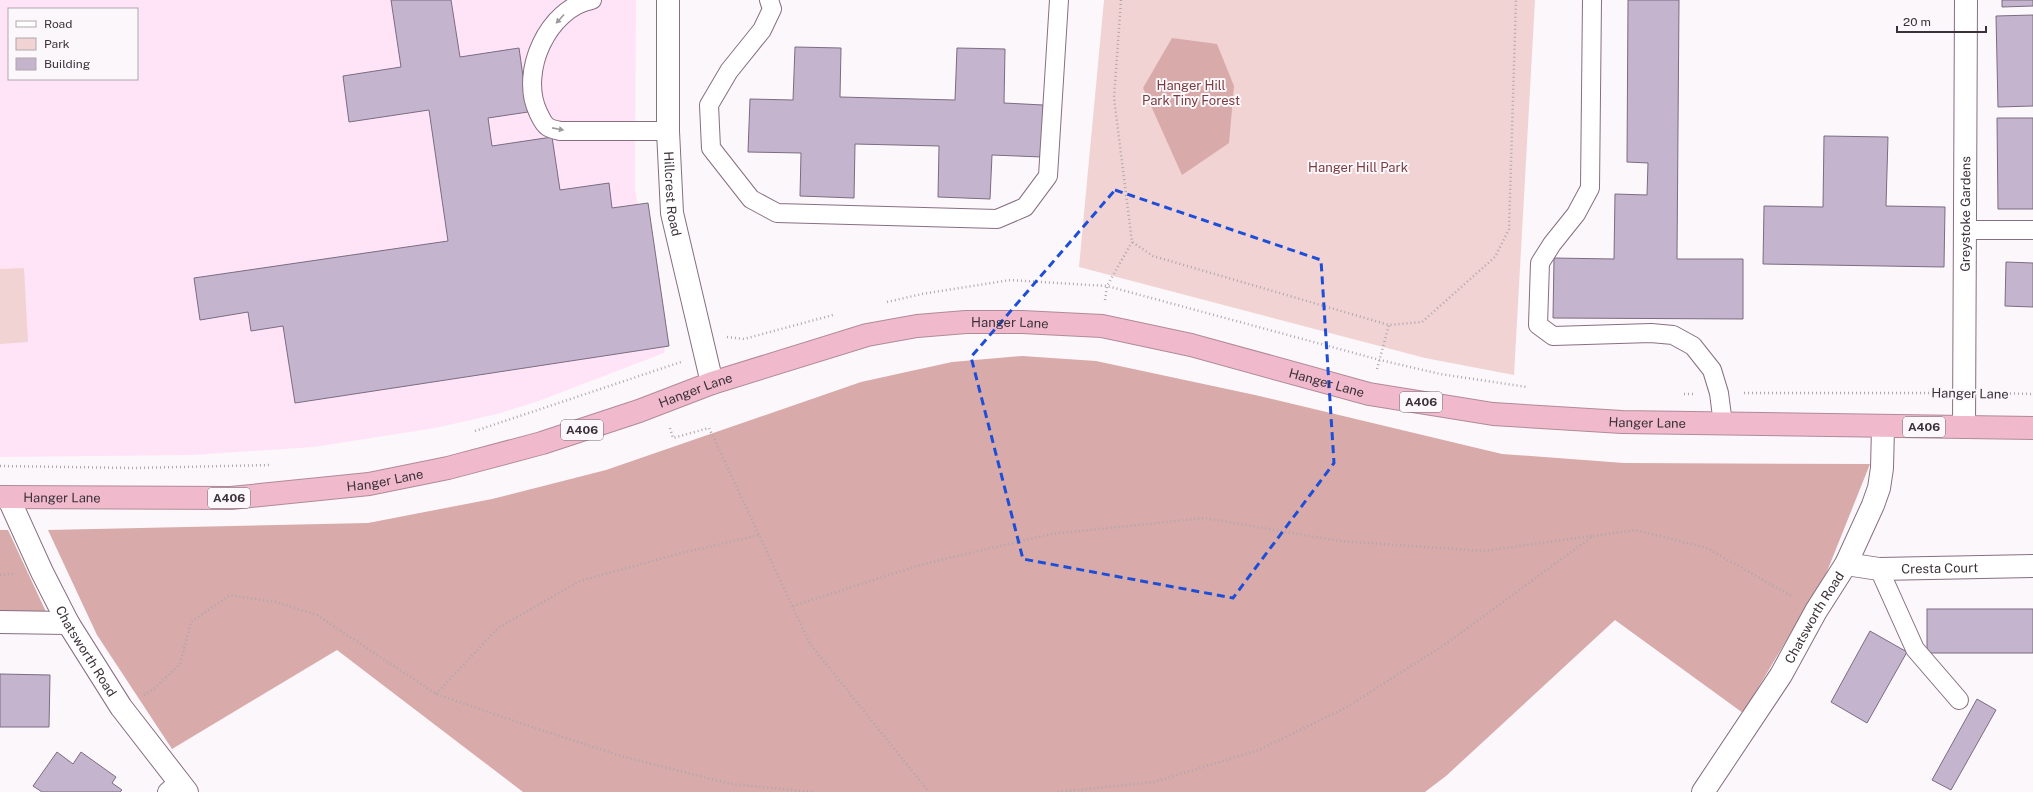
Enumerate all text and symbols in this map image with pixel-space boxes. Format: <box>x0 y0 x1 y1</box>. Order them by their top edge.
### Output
legend <box>8 8 138 80</box>
scale bar <box>1897 8 1986 34</box>
one-way arrow <box>555 14 564 25</box>
text: 20 m <box>1903 15 1931 29</box>
text: Road <box>44 17 72 31</box>
text: Park <box>44 37 70 51</box>
text: Building <box>44 57 90 71</box>
park label: Hanger Hill Park Tiny Forest <box>1142 78 1240 108</box>
one-way arrow <box>552 127 564 133</box>
street label: Hillcrest Road <box>661 151 684 238</box>
street label: Greystoke Gardens <box>1958 156 1973 272</box>
park label: Hanger Hill Park <box>1308 160 1408 175</box>
street label: Hanger Lane <box>971 315 1049 331</box>
street label: Hanger Lane <box>1287 365 1366 400</box>
street label: Hanger Lane <box>657 370 734 411</box>
street label: Hanger Lane <box>1931 385 2009 402</box>
road number: A406 <box>1400 392 1442 412</box>
street label: Hanger Lane <box>1608 414 1686 431</box>
road number: A406 <box>1903 417 1945 437</box>
road number: A406 <box>561 420 603 440</box>
street label: Hanger Lane <box>346 466 425 494</box>
road number: A406 <box>208 488 250 508</box>
street label: Hanger Lane <box>23 490 101 505</box>
street label: Cresta Court <box>1901 560 1978 577</box>
street label: Chatsworth Road <box>1782 569 1847 666</box>
street label: Chatsworth Road <box>52 603 119 699</box>

